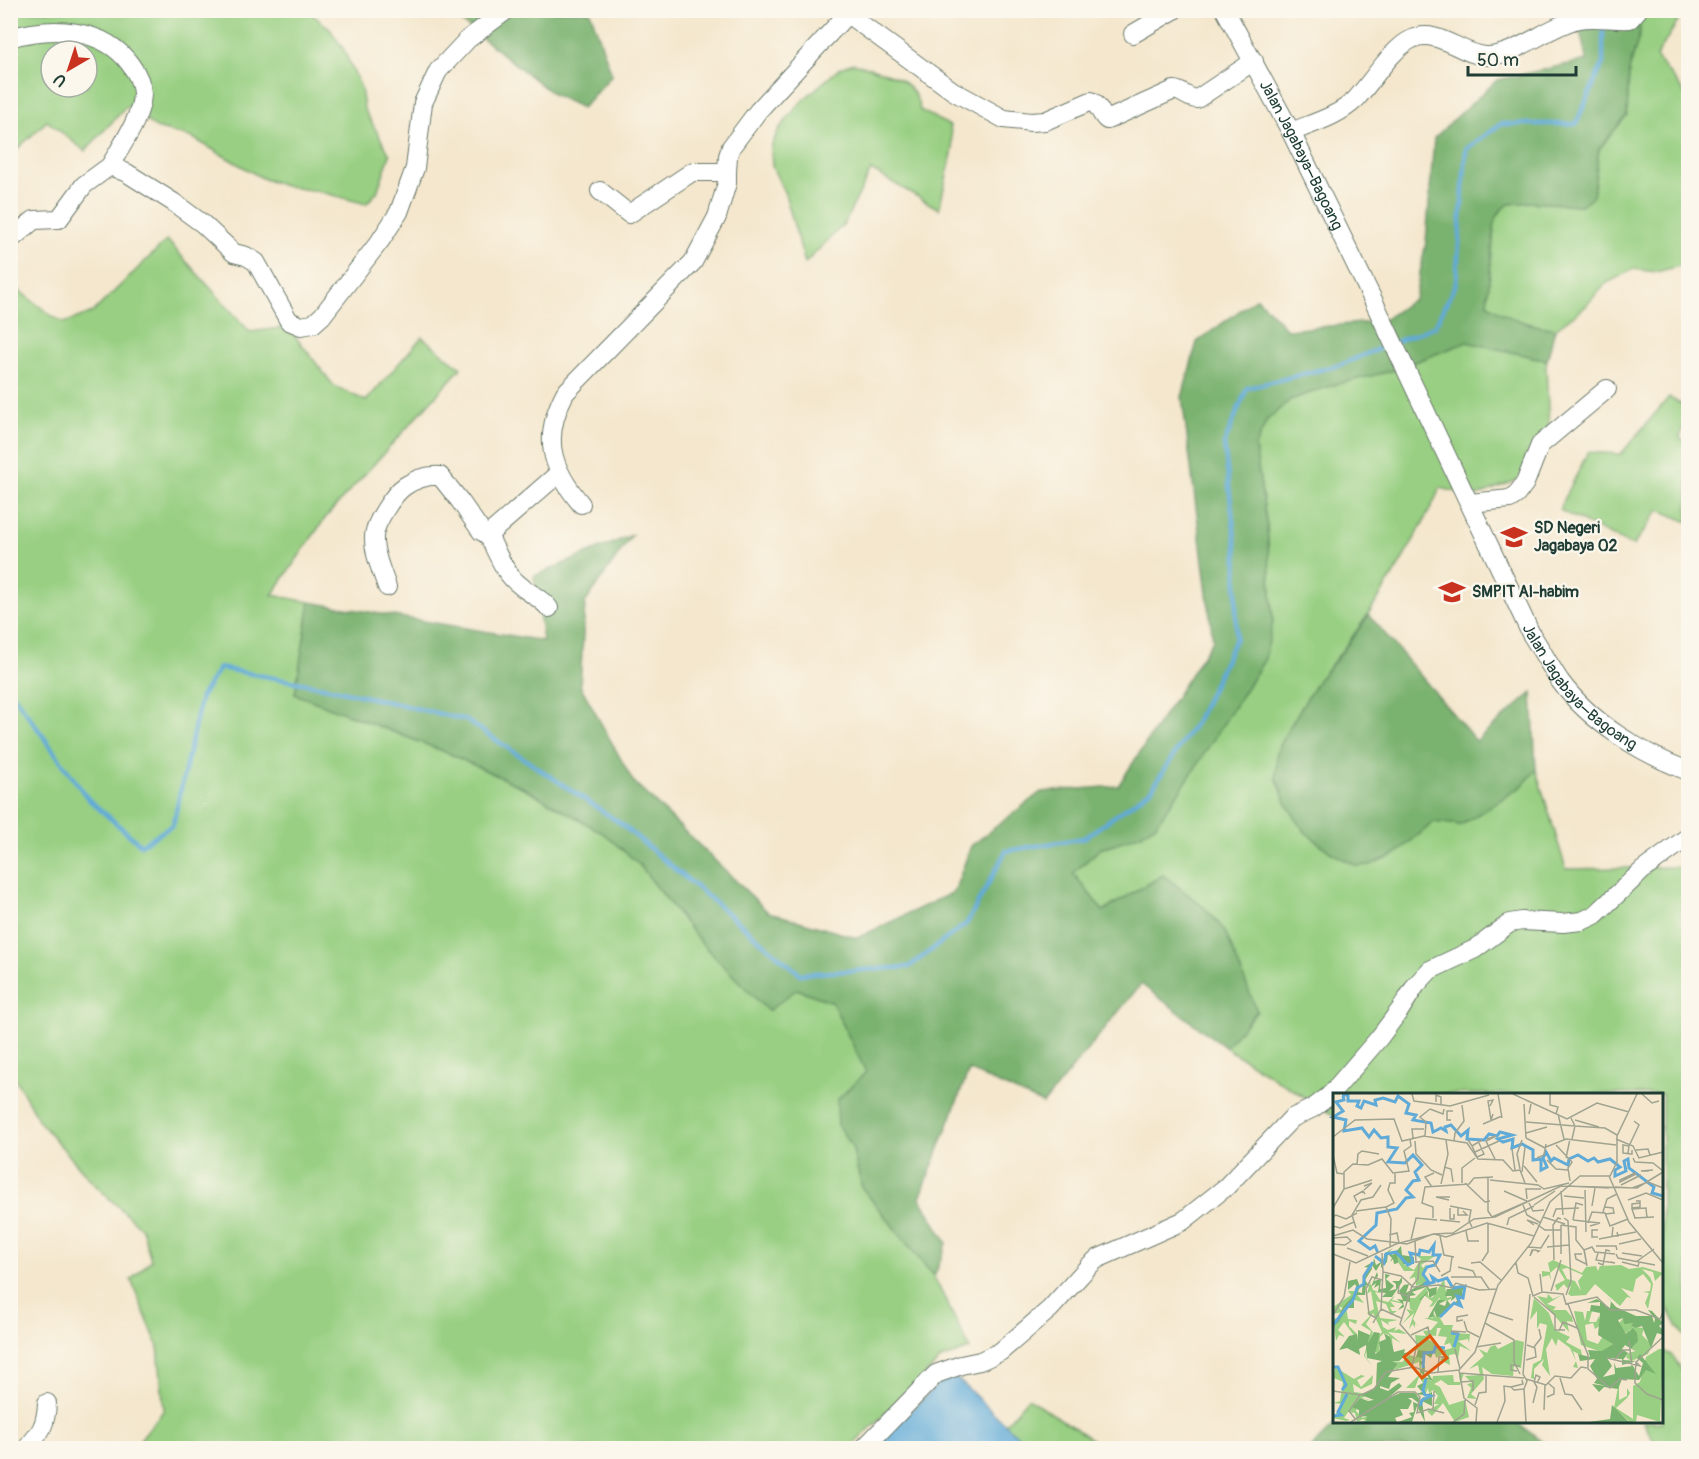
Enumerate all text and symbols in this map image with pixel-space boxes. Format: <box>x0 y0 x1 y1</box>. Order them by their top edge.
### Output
north arrow <box>39 39 99 99</box>
scale bar <box>1468 39 1576 77</box>
text: 50 m <box>1477 49 1519 72</box>
text: U <box>49 69 71 91</box>
street label: Jalan Jagabaya–Bagoang <box>1255 77 1347 233</box>
place label: SD Negeri Jagabaya 02 <box>1534 518 1618 556</box>
school or university icon: SD Negeri Jagabaya 02 <box>1499 522 1529 552</box>
school or university icon: SMPIT Al-habim <box>1437 577 1467 607</box>
place label: SMPIT Al-habim <box>1472 582 1579 602</box>
street label: Jalan Jagabaya–Bagoang <box>1518 621 1641 755</box>
inset map <box>1333 1093 1663 1423</box>

